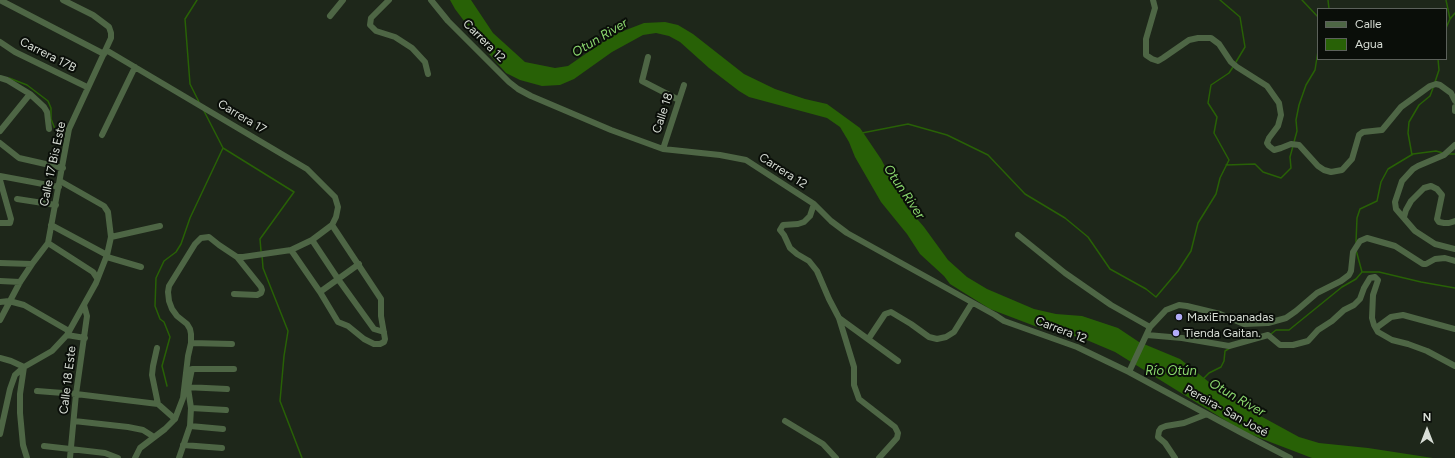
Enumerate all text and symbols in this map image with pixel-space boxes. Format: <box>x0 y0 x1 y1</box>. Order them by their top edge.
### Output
legend <box>1317 8 1447 60</box>
water label: Otun River <box>569 15 631 61</box>
street label: Carrera 12 <box>460 17 508 65</box>
text: Calle <box>1355 17 1382 31</box>
street label: Carrera 17B <box>17 35 79 75</box>
text: Agua <box>1355 37 1383 51</box>
street label: Calle 18 <box>650 91 676 135</box>
street label: Carrera 17 <box>215 97 269 137</box>
street label: Calle 17 Bis Este <box>37 120 69 208</box>
street label: Carrera 12 <box>756 150 810 192</box>
water label: Otun River <box>880 162 928 222</box>
place label: MaxiEmpanadas <box>1187 310 1274 324</box>
marker: MaxiEmpanadas <box>1174 312 1184 322</box>
street label: Carrera 12 <box>1033 314 1089 346</box>
place label: Tienda Gaitan. <box>1184 326 1261 340</box>
marker: Tienda Gaitan. <box>1171 328 1181 338</box>
street label: Calle 18 Este <box>57 345 79 415</box>
water label: Río Otún <box>1145 363 1197 379</box>
water label: Otun River <box>1206 376 1268 420</box>
street label: Pereira- San José <box>1182 382 1270 440</box>
north arrow <box>1407 410 1447 450</box>
text: N <box>1423 411 1431 424</box>

